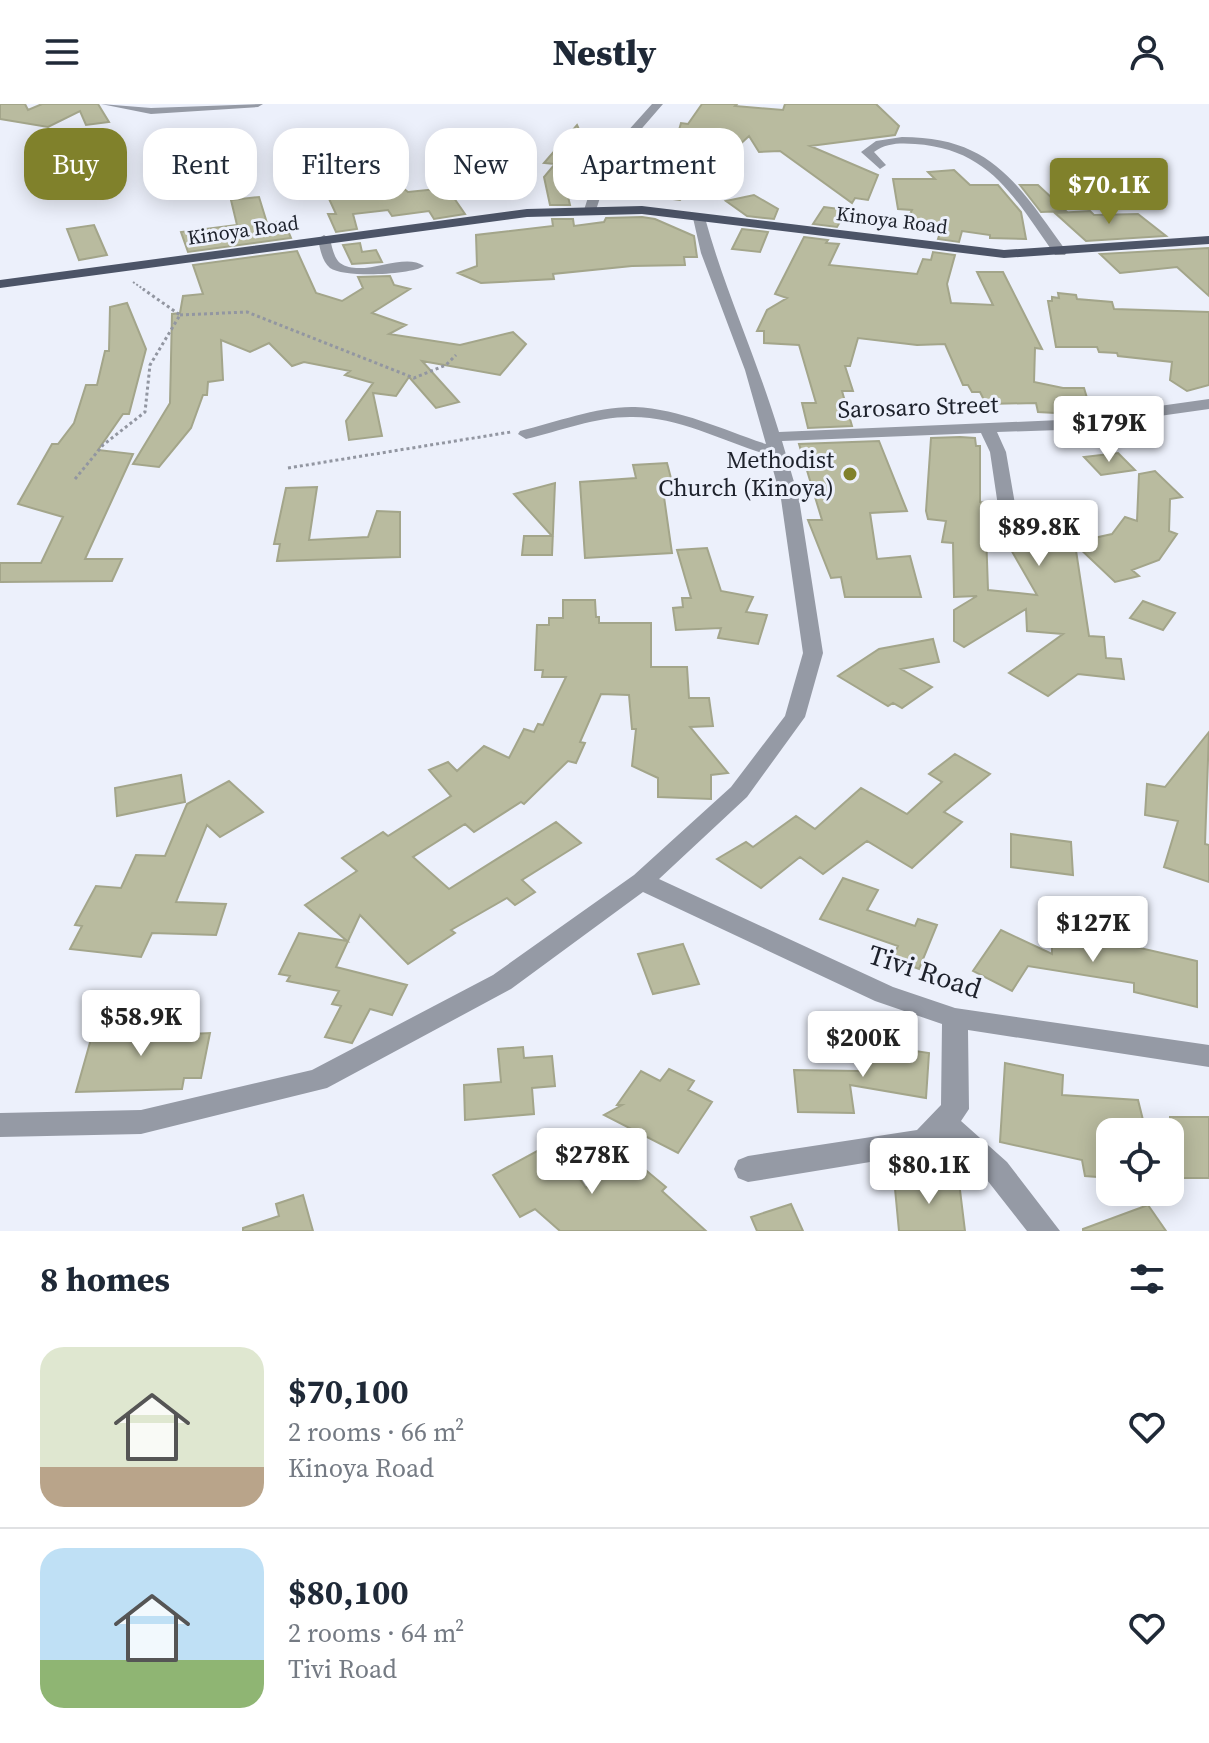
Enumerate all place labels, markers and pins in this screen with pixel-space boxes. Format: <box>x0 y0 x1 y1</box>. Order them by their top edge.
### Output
pin: $70.1K <box>1044 158 1174 226</box>
pin: $179K <box>1053 396 1165 464</box>
place label: Methodist Church (Kinoya) <box>658 443 834 504</box>
marker: Methodist Church (Kinoya) <box>841 465 859 483</box>
pin: $89.8K <box>974 500 1104 568</box>
pin: $127K <box>1037 896 1149 964</box>
pin: $58.9K <box>76 990 206 1058</box>
pin: $200K <box>807 1011 919 1079</box>
pin: $278K <box>536 1128 648 1196</box>
pin: $80.1K <box>864 1138 994 1206</box>

